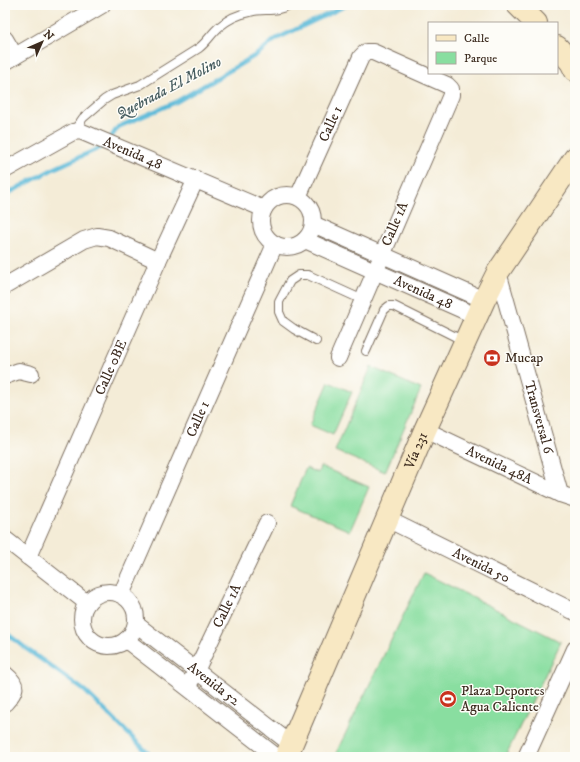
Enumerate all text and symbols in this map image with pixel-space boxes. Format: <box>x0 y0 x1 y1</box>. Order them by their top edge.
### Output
north arrow <box>22 22 62 62</box>
legend <box>428 22 558 74</box>
text: N <box>40 27 57 44</box>
text: Calle <box>464 31 489 46</box>
text: Parque <box>464 51 497 66</box>
water label: Quebrada El Molino <box>113 52 225 124</box>
street label: Calle 1 <box>315 103 347 145</box>
street label: Avenida 48 <box>100 133 165 174</box>
street label: Calle 1A <box>378 198 413 249</box>
street label: Avenida 48 <box>391 271 455 313</box>
street label: Calle 0BE <box>91 337 131 398</box>
bank icon: Mucap <box>482 348 502 368</box>
place label: Mucap <box>505 349 543 367</box>
street label: Transversal 6 <box>520 379 558 457</box>
street label: Calle 1 <box>182 398 214 440</box>
street label: Vía 231 <box>400 429 432 473</box>
street label: Avenida 48A <box>463 442 536 489</box>
street label: Avenida 50 <box>449 544 513 587</box>
street label: Calle 1A <box>209 580 246 631</box>
street label: Avenida 52 <box>184 658 243 710</box>
place label: Plaza Deportes Agua Caliente <box>461 682 545 716</box>
sports icon: Plaza Deportes Agua Caliente <box>438 689 458 709</box>

